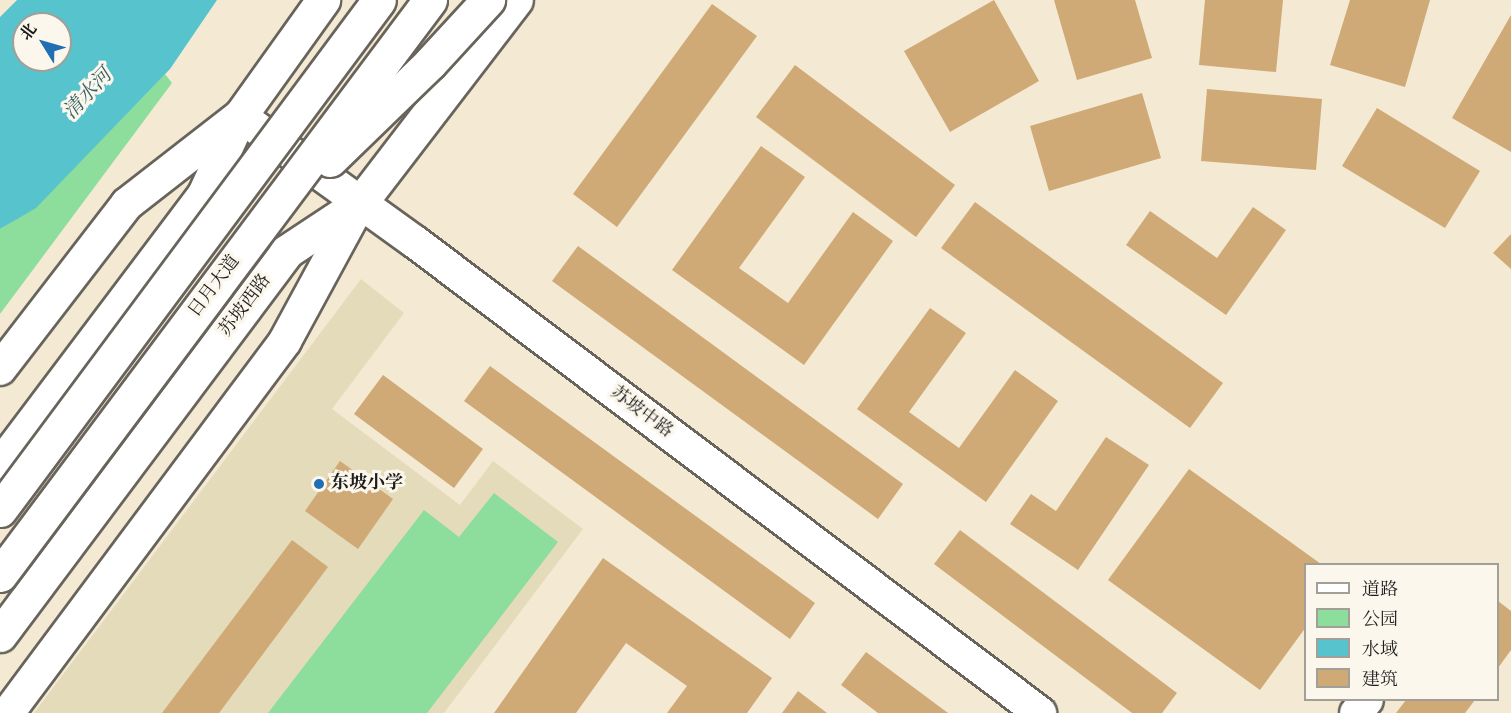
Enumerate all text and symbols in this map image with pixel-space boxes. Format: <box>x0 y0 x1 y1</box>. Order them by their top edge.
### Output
north arrow <box>12 12 72 72</box>
text: 北 <box>16 20 42 45</box>
water label: 清水河 <box>59 64 117 124</box>
street label: 日月大道 <box>185 252 245 322</box>
street label: 苏坡西路 <box>216 271 276 341</box>
street label: 苏坡中路 <box>606 383 676 443</box>
place label: 东坡小学 <box>331 473 403 495</box>
marker: 东坡小学 <box>312 477 326 491</box>
legend <box>1304 563 1499 701</box>
text: 道路 <box>1362 579 1398 602</box>
text: 公园 <box>1362 609 1398 632</box>
text: 水域 <box>1362 639 1398 662</box>
text: 建筑 <box>1362 669 1398 692</box>

